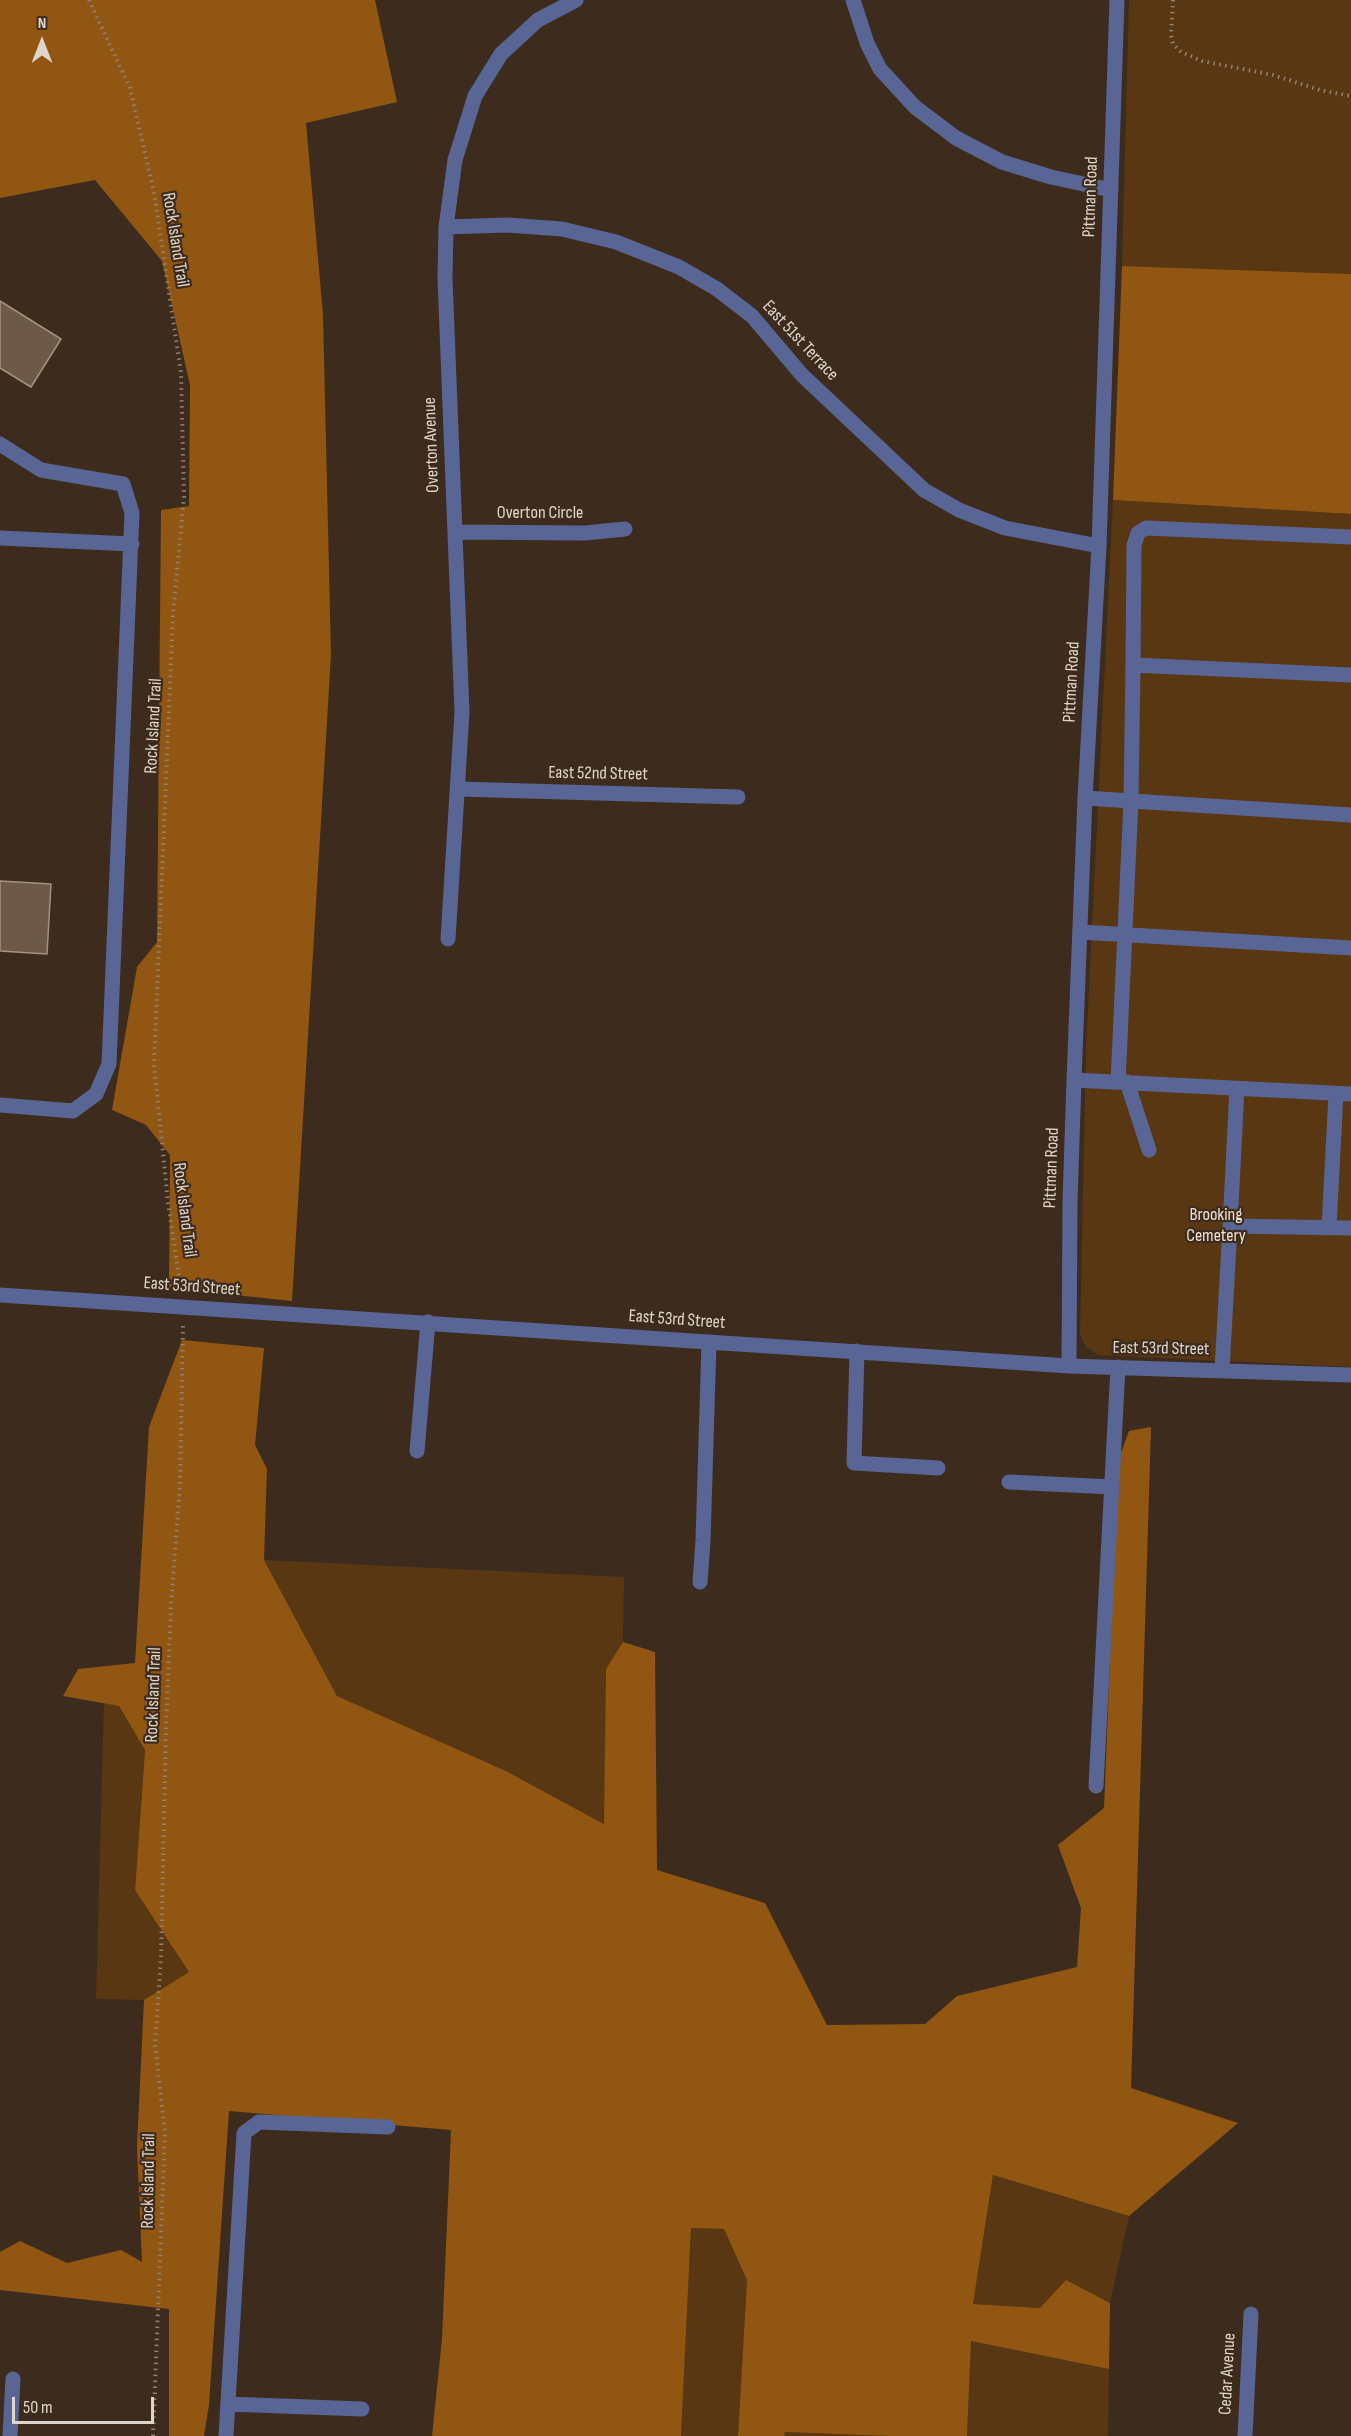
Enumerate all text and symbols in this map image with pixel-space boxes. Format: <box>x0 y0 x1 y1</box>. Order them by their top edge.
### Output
north arrow <box>12 12 72 72</box>
text: N <box>38 14 46 33</box>
street label: Pittman Road <box>1079 156 1103 238</box>
street label: Rock Island Trail <box>157 191 193 289</box>
street label: East 51st Terrace <box>757 296 843 386</box>
street label: Overton Avenue <box>420 397 444 493</box>
street label: Overton Circle <box>497 502 583 524</box>
street label: Pittman Road <box>1059 641 1085 723</box>
street label: Rock Island Trail <box>141 678 167 774</box>
street label: East 52nd Street <box>548 762 648 786</box>
street label: Pittman Road <box>1040 1127 1064 1209</box>
street label: Rock Island Trail <box>167 1161 201 1259</box>
park label: Brooking Cemetery <box>1186 1204 1246 1246</box>
street label: East 53rd Street <box>143 1273 241 1301</box>
street label: East 53rd Street <box>628 1306 726 1334</box>
street label: East 53rd Street <box>1112 1337 1210 1361</box>
street label: Rock Island Trail <box>142 1647 166 1743</box>
street label: Rock Island Trail <box>137 2133 161 2229</box>
street label: Cedar Avenue <box>1215 2332 1241 2416</box>
scale bar <box>15 2385 158 2423</box>
text: 50 m <box>23 2397 53 2418</box>

